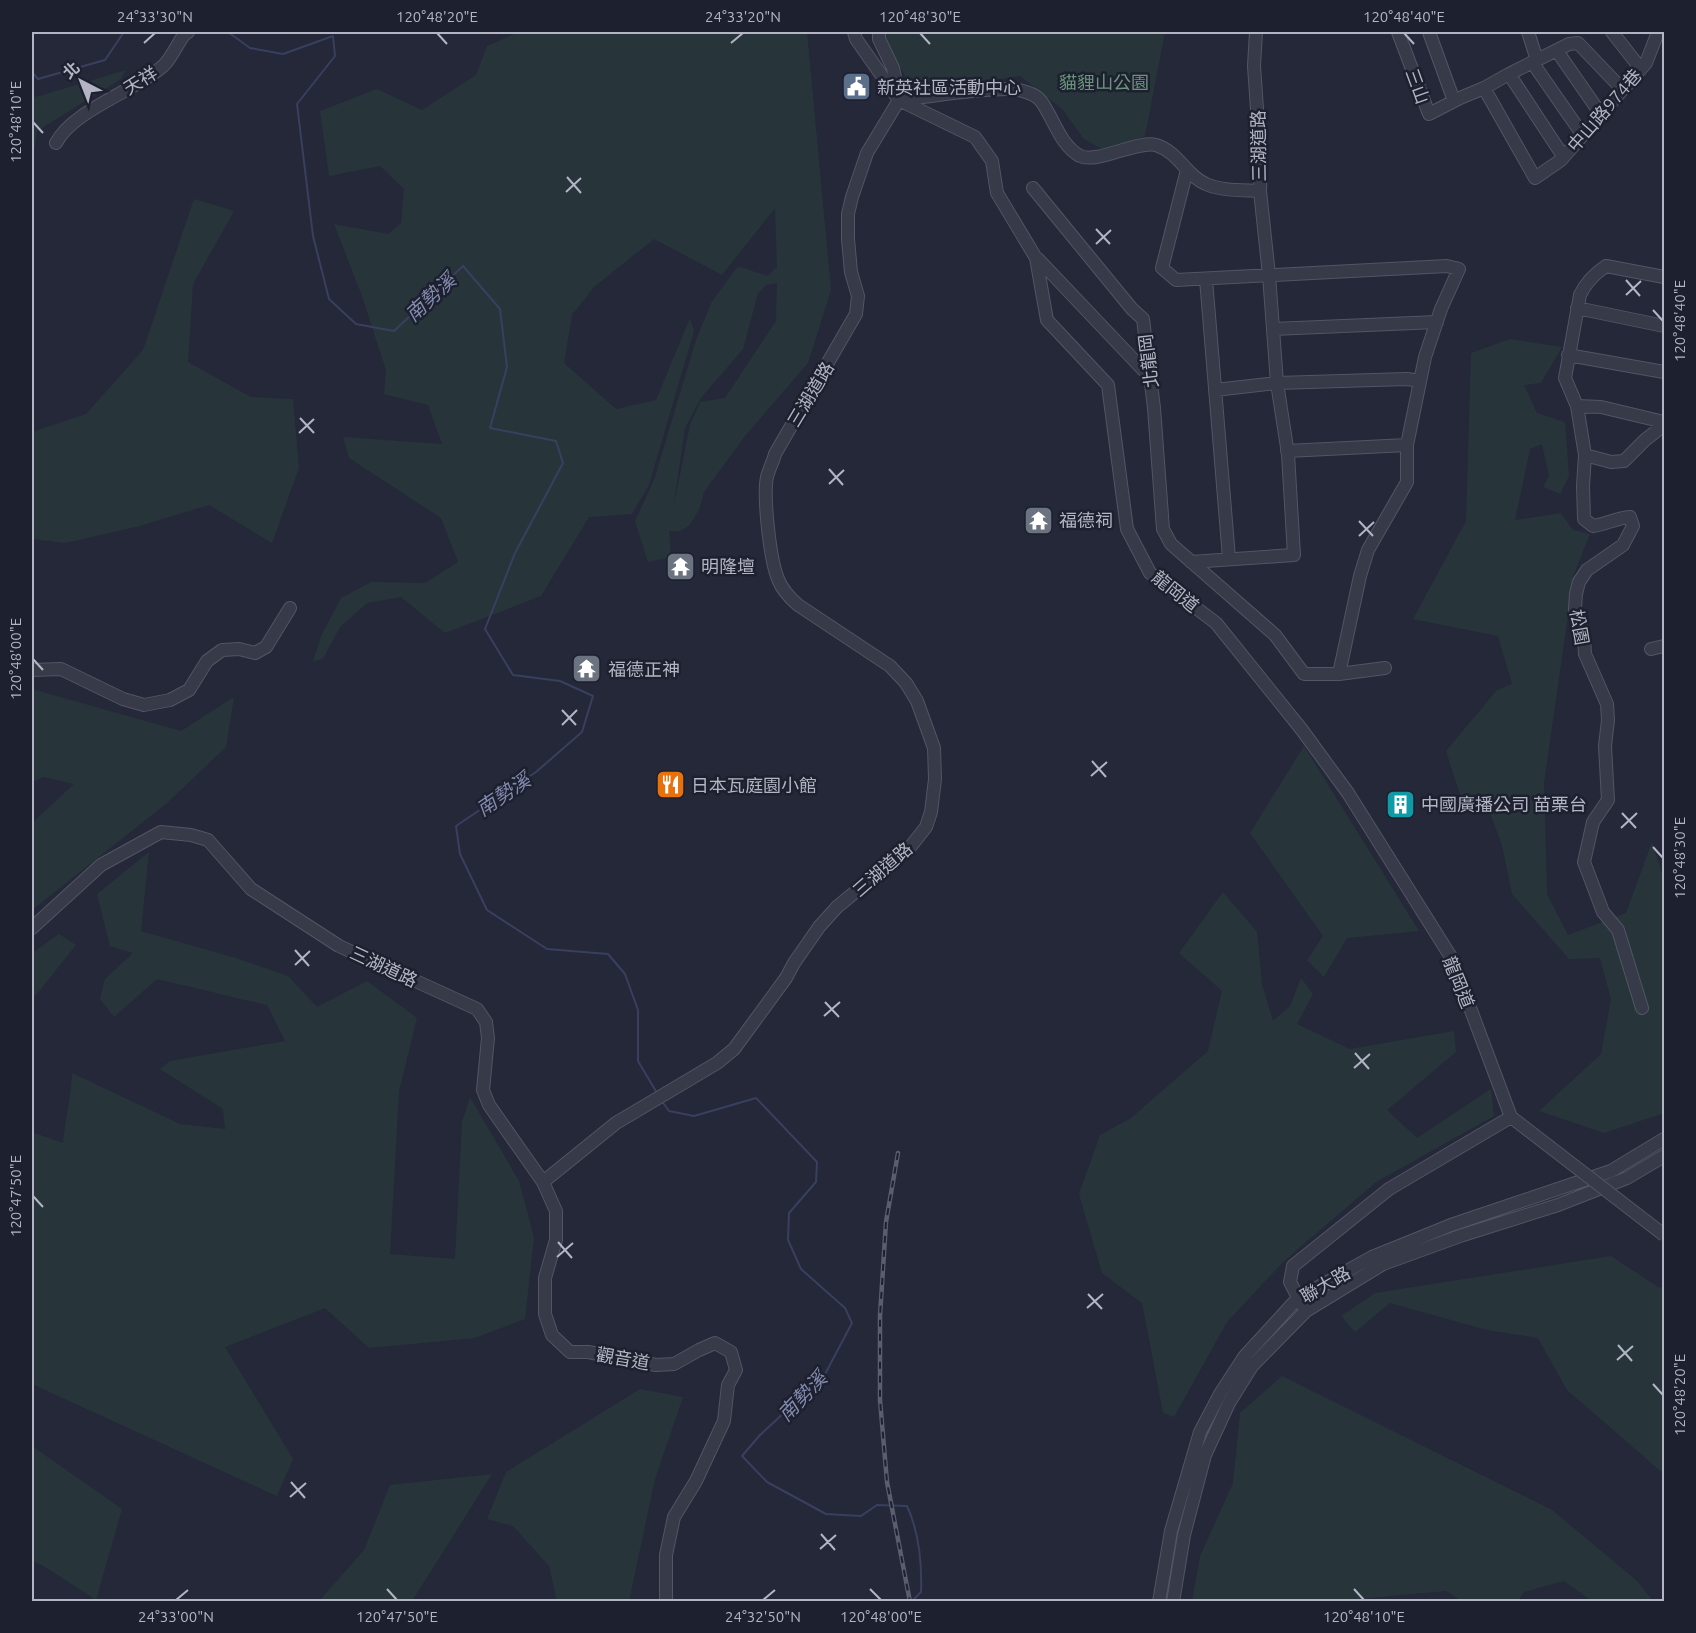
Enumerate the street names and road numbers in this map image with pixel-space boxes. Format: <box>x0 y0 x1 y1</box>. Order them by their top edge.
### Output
street label: 天祥 <box>119 62 161 98</box>
street label: 中山路974巷 <box>1563 65 1645 155</box>
street label: 三山 <box>1402 66 1434 106</box>
street label: 三湖道路 <box>1247 110 1269 182</box>
street label: 北龍岡 <box>1135 333 1161 389</box>
street label: 三湖道路 <box>783 358 837 430</box>
street label: 龍岡道 <box>1149 566 1203 616</box>
street label: 松園 <box>1567 608 1593 646</box>
street label: 三湖道路 <box>848 838 916 900</box>
street label: 三湖道路 <box>347 942 421 990</box>
street label: 龍岡道 <box>1440 953 1478 1011</box>
street label: 聯大路 <box>1297 1262 1353 1306</box>
street label: 觀音道 <box>595 1343 651 1373</box>

